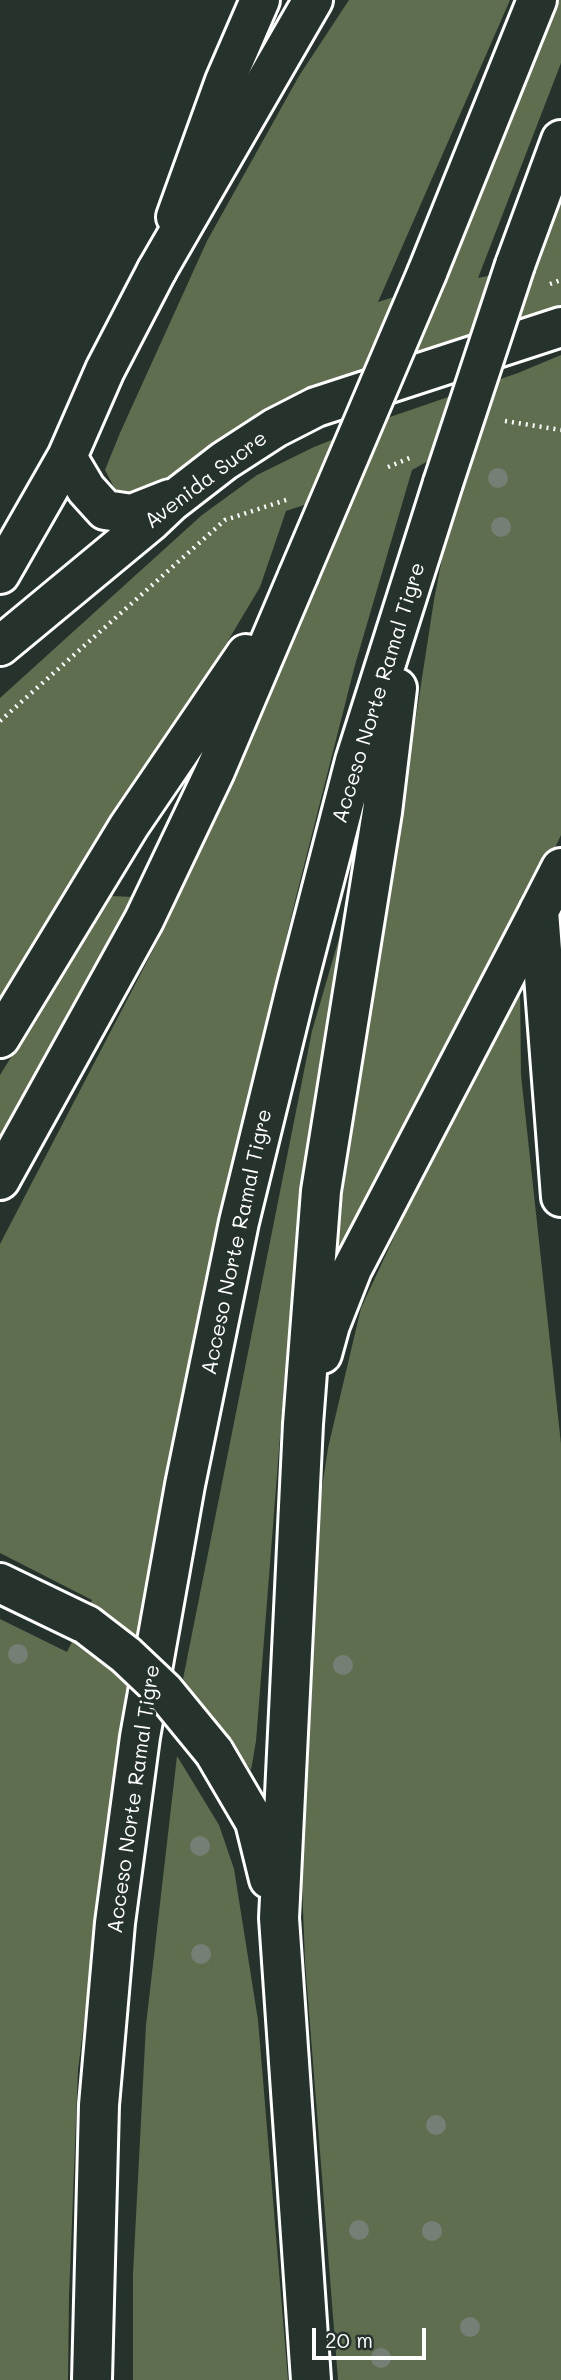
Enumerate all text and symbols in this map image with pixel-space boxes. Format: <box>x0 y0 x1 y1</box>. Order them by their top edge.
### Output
street label: Avenida Sucre <box>140 426 272 534</box>
street label: Acceso Norte Ramal Tigre <box>327 560 431 826</box>
street label: Acceso Norte Ramal Tigre <box>196 1107 278 1377</box>
street label: Acceso Norte Ramal Tigre <box>103 1663 165 1935</box>
scale bar <box>316 2314 430 2358</box>
text: 20 m <box>325 2326 373 2353</box>

